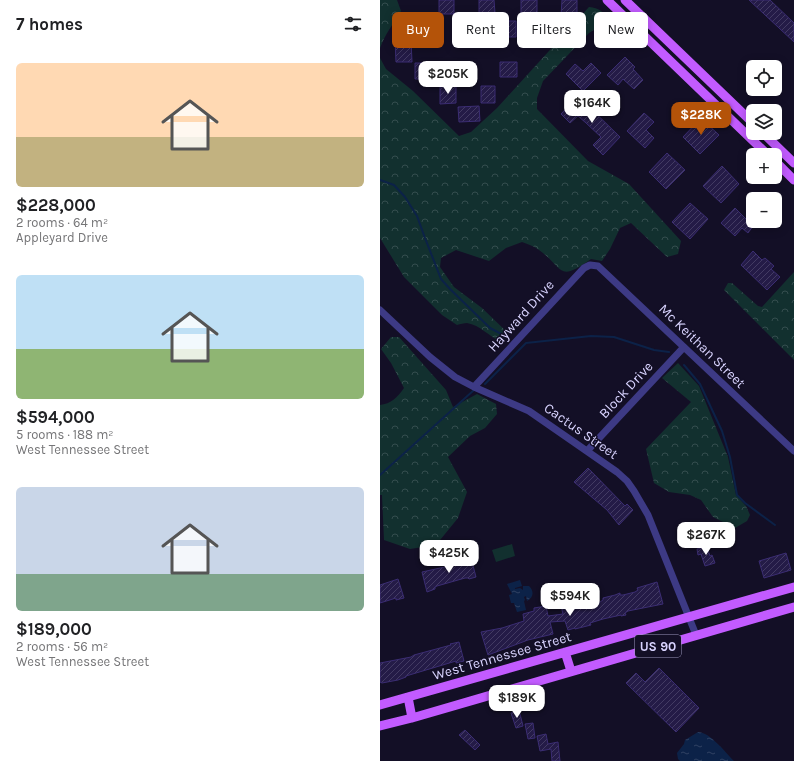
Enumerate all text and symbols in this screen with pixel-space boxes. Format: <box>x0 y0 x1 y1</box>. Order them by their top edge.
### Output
chip: Buy <box>392 12 444 48</box>
chip: Rent <box>452 12 509 48</box>
chip: Filters <box>517 12 586 48</box>
chip: New <box>594 12 648 48</box>
icon: filters <box>342 13 364 35</box>
text: 7 homes <box>16 14 83 34</box>
map controls <box>746 60 782 228</box>
button: locate <box>746 60 782 96</box>
pin: $205K <box>420 61 476 95</box>
text: $205K <box>427 66 469 81</box>
icon: home <box>154 89 226 161</box>
pin: $164K <box>564 90 620 124</box>
text: $164K <box>573 95 611 110</box>
pin: $228K <box>673 102 729 136</box>
button: layers <box>746 104 782 140</box>
text: $228K <box>680 107 722 122</box>
button: + <box>746 148 782 184</box>
button: − <box>746 192 782 228</box>
text: $228,000 <box>16 195 96 215</box>
text: 2 rooms · 64 m² <box>16 215 108 230</box>
text: Appleyard Drive <box>16 230 108 245</box>
street label: Hayward Drive <box>484 277 558 355</box>
street label: Mc Keithan Street <box>655 300 749 392</box>
icon: home <box>154 301 226 373</box>
street label: Block Drive <box>595 358 657 422</box>
street label: Cactus Street <box>541 399 621 463</box>
text: $594,000 <box>16 407 95 427</box>
text: 5 rooms · 188 m² <box>16 427 114 442</box>
text: West Tennessee Street <box>16 442 149 457</box>
icon: home <box>154 513 226 585</box>
pin: $267K <box>678 522 734 556</box>
text: $267K <box>686 527 726 542</box>
pin: $425K <box>421 540 477 574</box>
text: $425K <box>429 545 469 560</box>
pin: $594K <box>542 583 598 617</box>
text: $594K <box>550 588 590 603</box>
text: $189,000 <box>16 619 92 639</box>
street label: West Tennessee Street <box>431 628 573 684</box>
road number: US 90 <box>635 635 681 657</box>
text: 2 rooms · 56 m² <box>16 639 108 654</box>
text: West Tennessee Street <box>16 654 149 669</box>
pin: $189K <box>489 685 545 719</box>
text: $189K <box>498 690 536 705</box>

